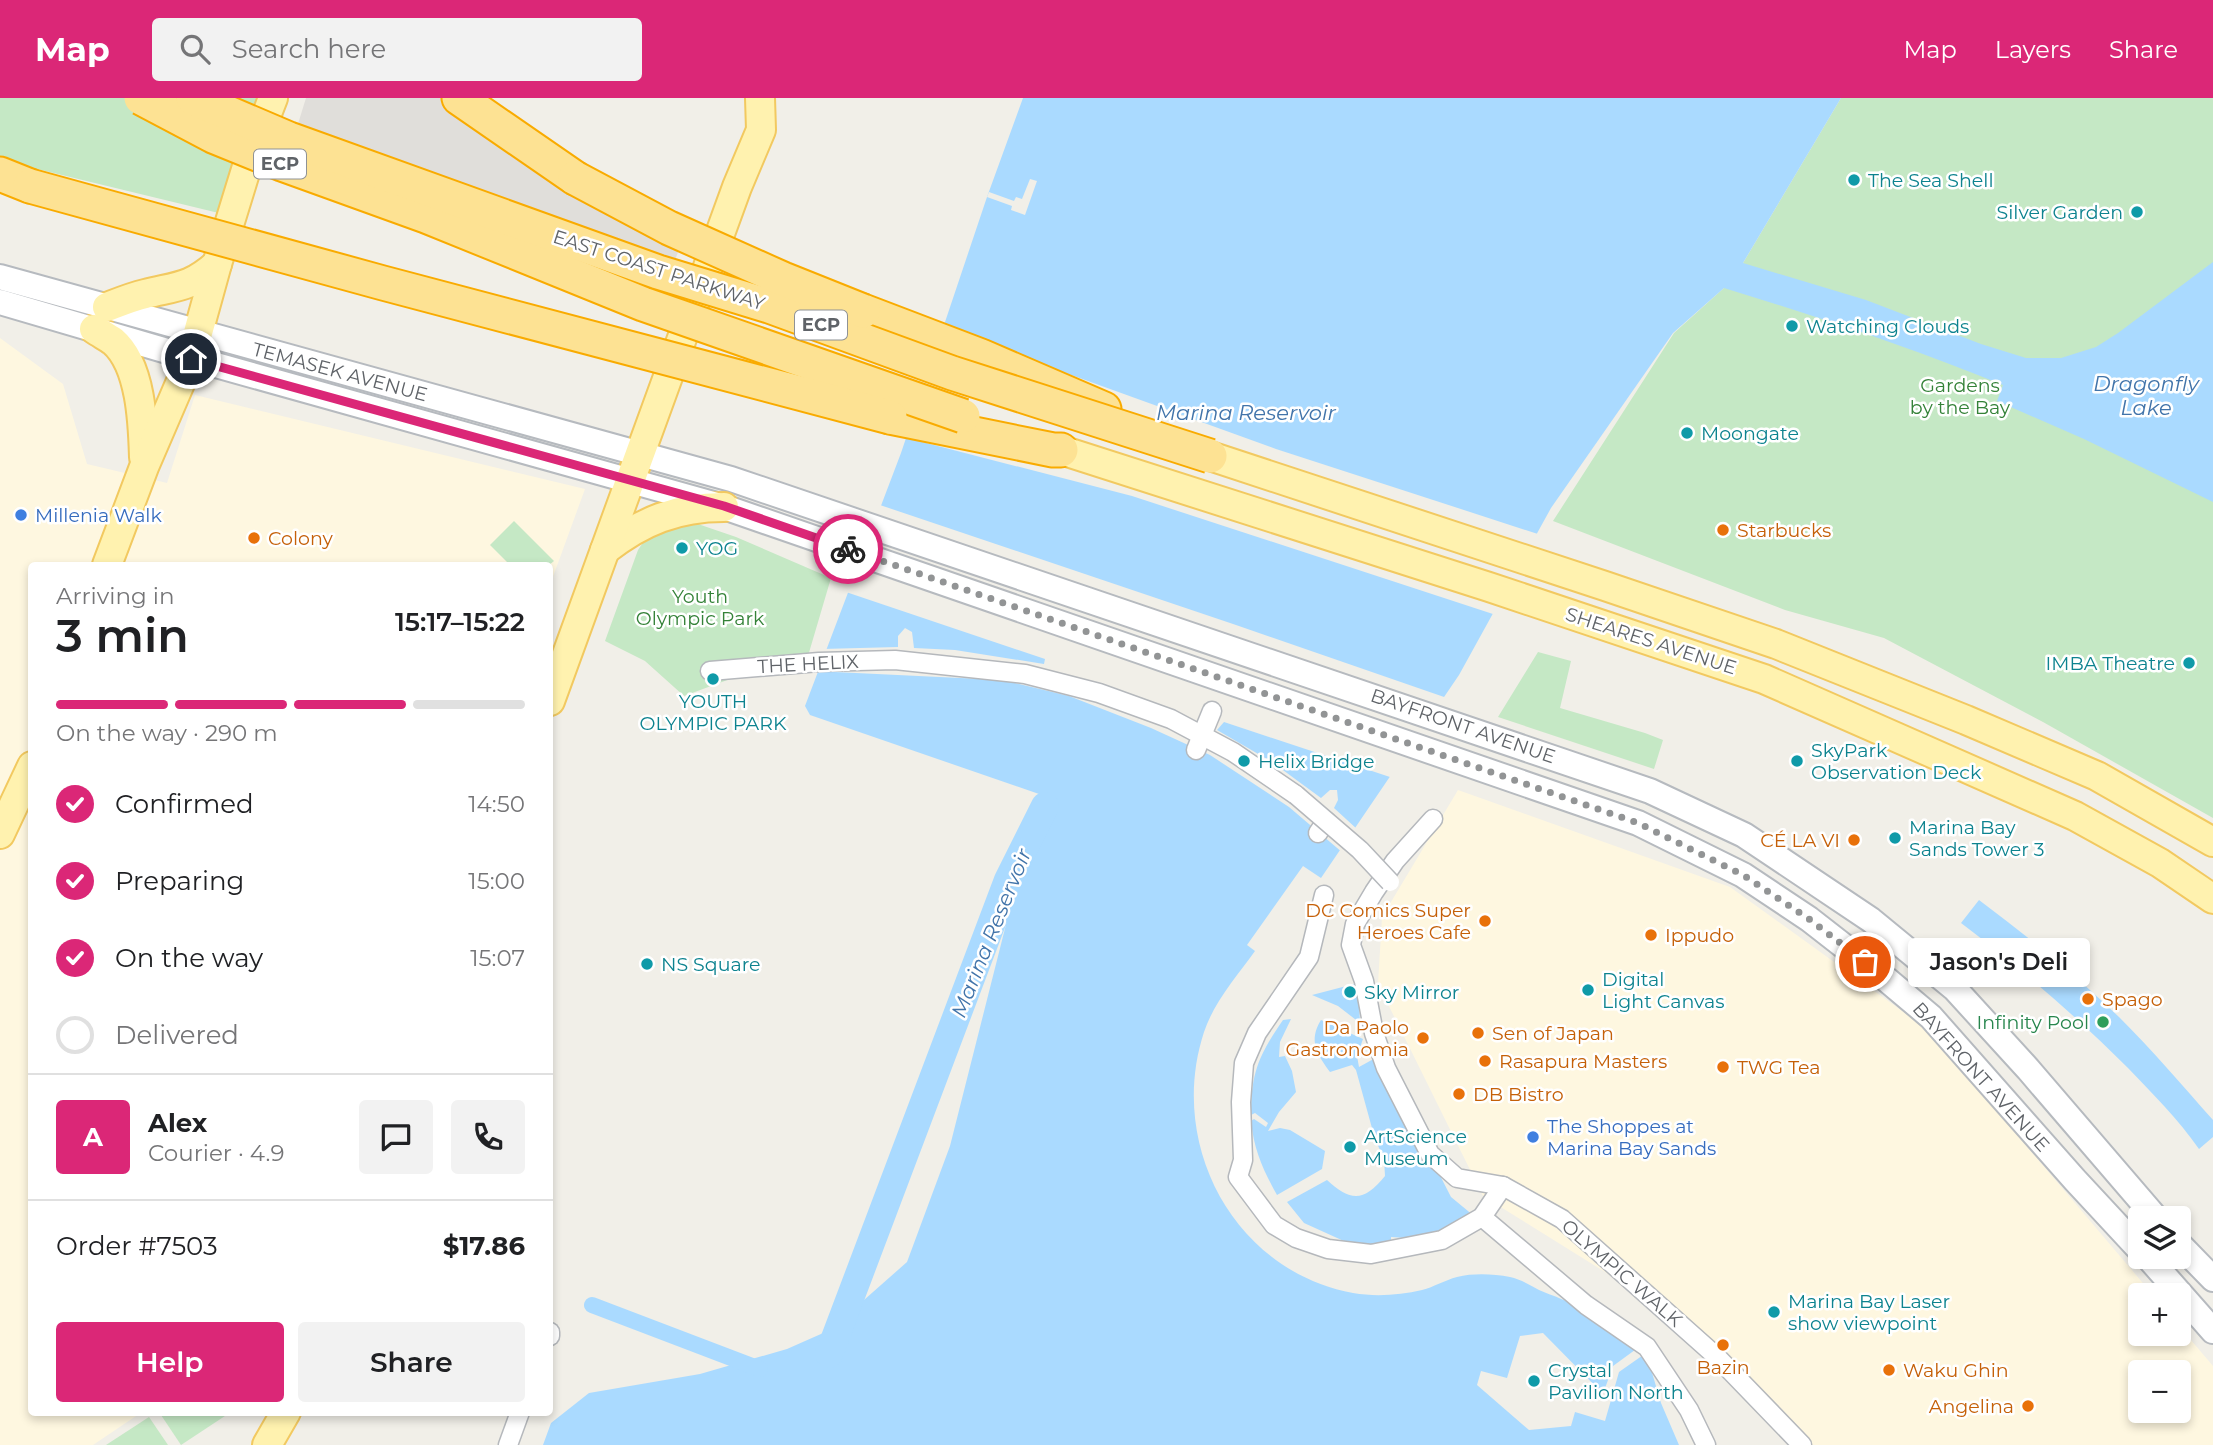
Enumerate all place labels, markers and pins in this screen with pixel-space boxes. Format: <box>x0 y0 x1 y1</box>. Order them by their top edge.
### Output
place label: The Sea Shell <box>1868 169 1994 192</box>
marker: The Sea Shell <box>1846 172 1862 188</box>
place label: Silver Garden <box>1997 201 2123 224</box>
marker: Silver Garden <box>2129 204 2145 220</box>
place label: Watching Clouds <box>1806 315 1969 338</box>
marker: Watching Clouds <box>1784 318 1800 334</box>
pin <box>161 329 221 389</box>
place label: Moongate <box>1701 422 1799 445</box>
marker: Moongate <box>1679 425 1695 441</box>
place label: Millenia Walk <box>35 504 162 527</box>
marker: Millenia Walk <box>13 507 29 523</box>
place label: Starbucks <box>1737 519 1831 542</box>
marker: Starbucks <box>1715 522 1731 538</box>
place label: Colony <box>268 527 333 550</box>
marker: Colony <box>246 530 262 546</box>
place label: YOG <box>696 537 738 560</box>
marker: YOG <box>674 540 690 556</box>
place label: IMBA Theatre <box>2046 652 2175 675</box>
marker: IMBA Theatre <box>2181 655 2197 671</box>
marker: YOUTH OLYMPIC PARK <box>705 671 721 687</box>
place label: YOUTH OLYMPIC PARK <box>640 690 787 735</box>
place label: SkyPark Observation Deck <box>1811 739 1982 784</box>
place label: Helix Bridge <box>1258 750 1375 773</box>
marker: Helix Bridge <box>1236 753 1252 769</box>
marker: SkyPark Observation Deck <box>1789 753 1805 769</box>
place label: Marina Bay Sands Tower 3 <box>1909 816 2045 861</box>
place label: CÉ LA VI <box>1760 829 1840 852</box>
marker: Marina Bay Sands Tower 3 <box>1887 830 1903 846</box>
marker: CÉ LA VI <box>1846 832 1862 848</box>
place label: DC Comics Super Heroes Cafe <box>1305 899 1471 944</box>
marker: DC Comics Super Heroes Cafe <box>1477 913 1493 929</box>
place label: Ippudo <box>1665 924 1734 947</box>
marker: Ippudo <box>1643 927 1659 943</box>
pin <box>1835 932 1895 992</box>
callout: Jason's Deli <box>1907 938 2089 986</box>
place label: NS Square <box>661 953 761 976</box>
marker: NS Square <box>639 956 655 972</box>
place label: Digital Light Canvas <box>1602 968 1724 1013</box>
place label: Sky Mirror <box>1364 981 1460 1004</box>
marker: Digital Light Canvas <box>1580 982 1596 998</box>
marker: Sky Mirror <box>1342 984 1358 1000</box>
place label: Spago <box>2102 988 2163 1011</box>
marker: Spago <box>2080 991 2096 1007</box>
place label: Infinity Pool <box>1976 1011 2089 1034</box>
marker: Infinity Pool <box>2095 1014 2111 1030</box>
place label: Da Paolo Gastronomia <box>1286 1016 1409 1061</box>
place label: Sen of Japan <box>1492 1022 1614 1045</box>
marker: Sen of Japan <box>1470 1025 1486 1041</box>
marker: Da Paolo Gastronomia <box>1415 1030 1431 1046</box>
place label: Rasapura Masters <box>1499 1050 1667 1073</box>
marker: Rasapura Masters <box>1477 1053 1493 1069</box>
place label: TWG Tea <box>1737 1056 1820 1079</box>
marker: TWG Tea <box>1715 1059 1731 1075</box>
place label: DB Bistro <box>1473 1083 1564 1106</box>
marker: DB Bistro <box>1451 1086 1467 1102</box>
place label: The Shoppes at Marina Bay Sands <box>1547 1115 1716 1160</box>
place label: ArtScience Museum <box>1364 1125 1467 1170</box>
marker: The Shoppes at Marina Bay Sands <box>1525 1129 1541 1145</box>
marker: ArtScience Museum <box>1342 1139 1358 1155</box>
place label: Marina Bay Laser show viewpoint <box>1788 1290 1950 1335</box>
marker: Marina Bay Laser show viewpoint <box>1766 1304 1782 1320</box>
marker: Bazin <box>1715 1337 1731 1353</box>
place label: Bazin <box>1696 1356 1750 1379</box>
place label: Crystal Pavilion North <box>1548 1359 1684 1404</box>
place label: Waku Ghin <box>1903 1359 2009 1382</box>
marker: Waku Ghin <box>1881 1362 1897 1378</box>
marker: Crystal Pavilion North <box>1526 1373 1542 1389</box>
place label: Angelina <box>1929 1395 2014 1418</box>
marker: Angelina <box>2020 1398 2036 1414</box>

